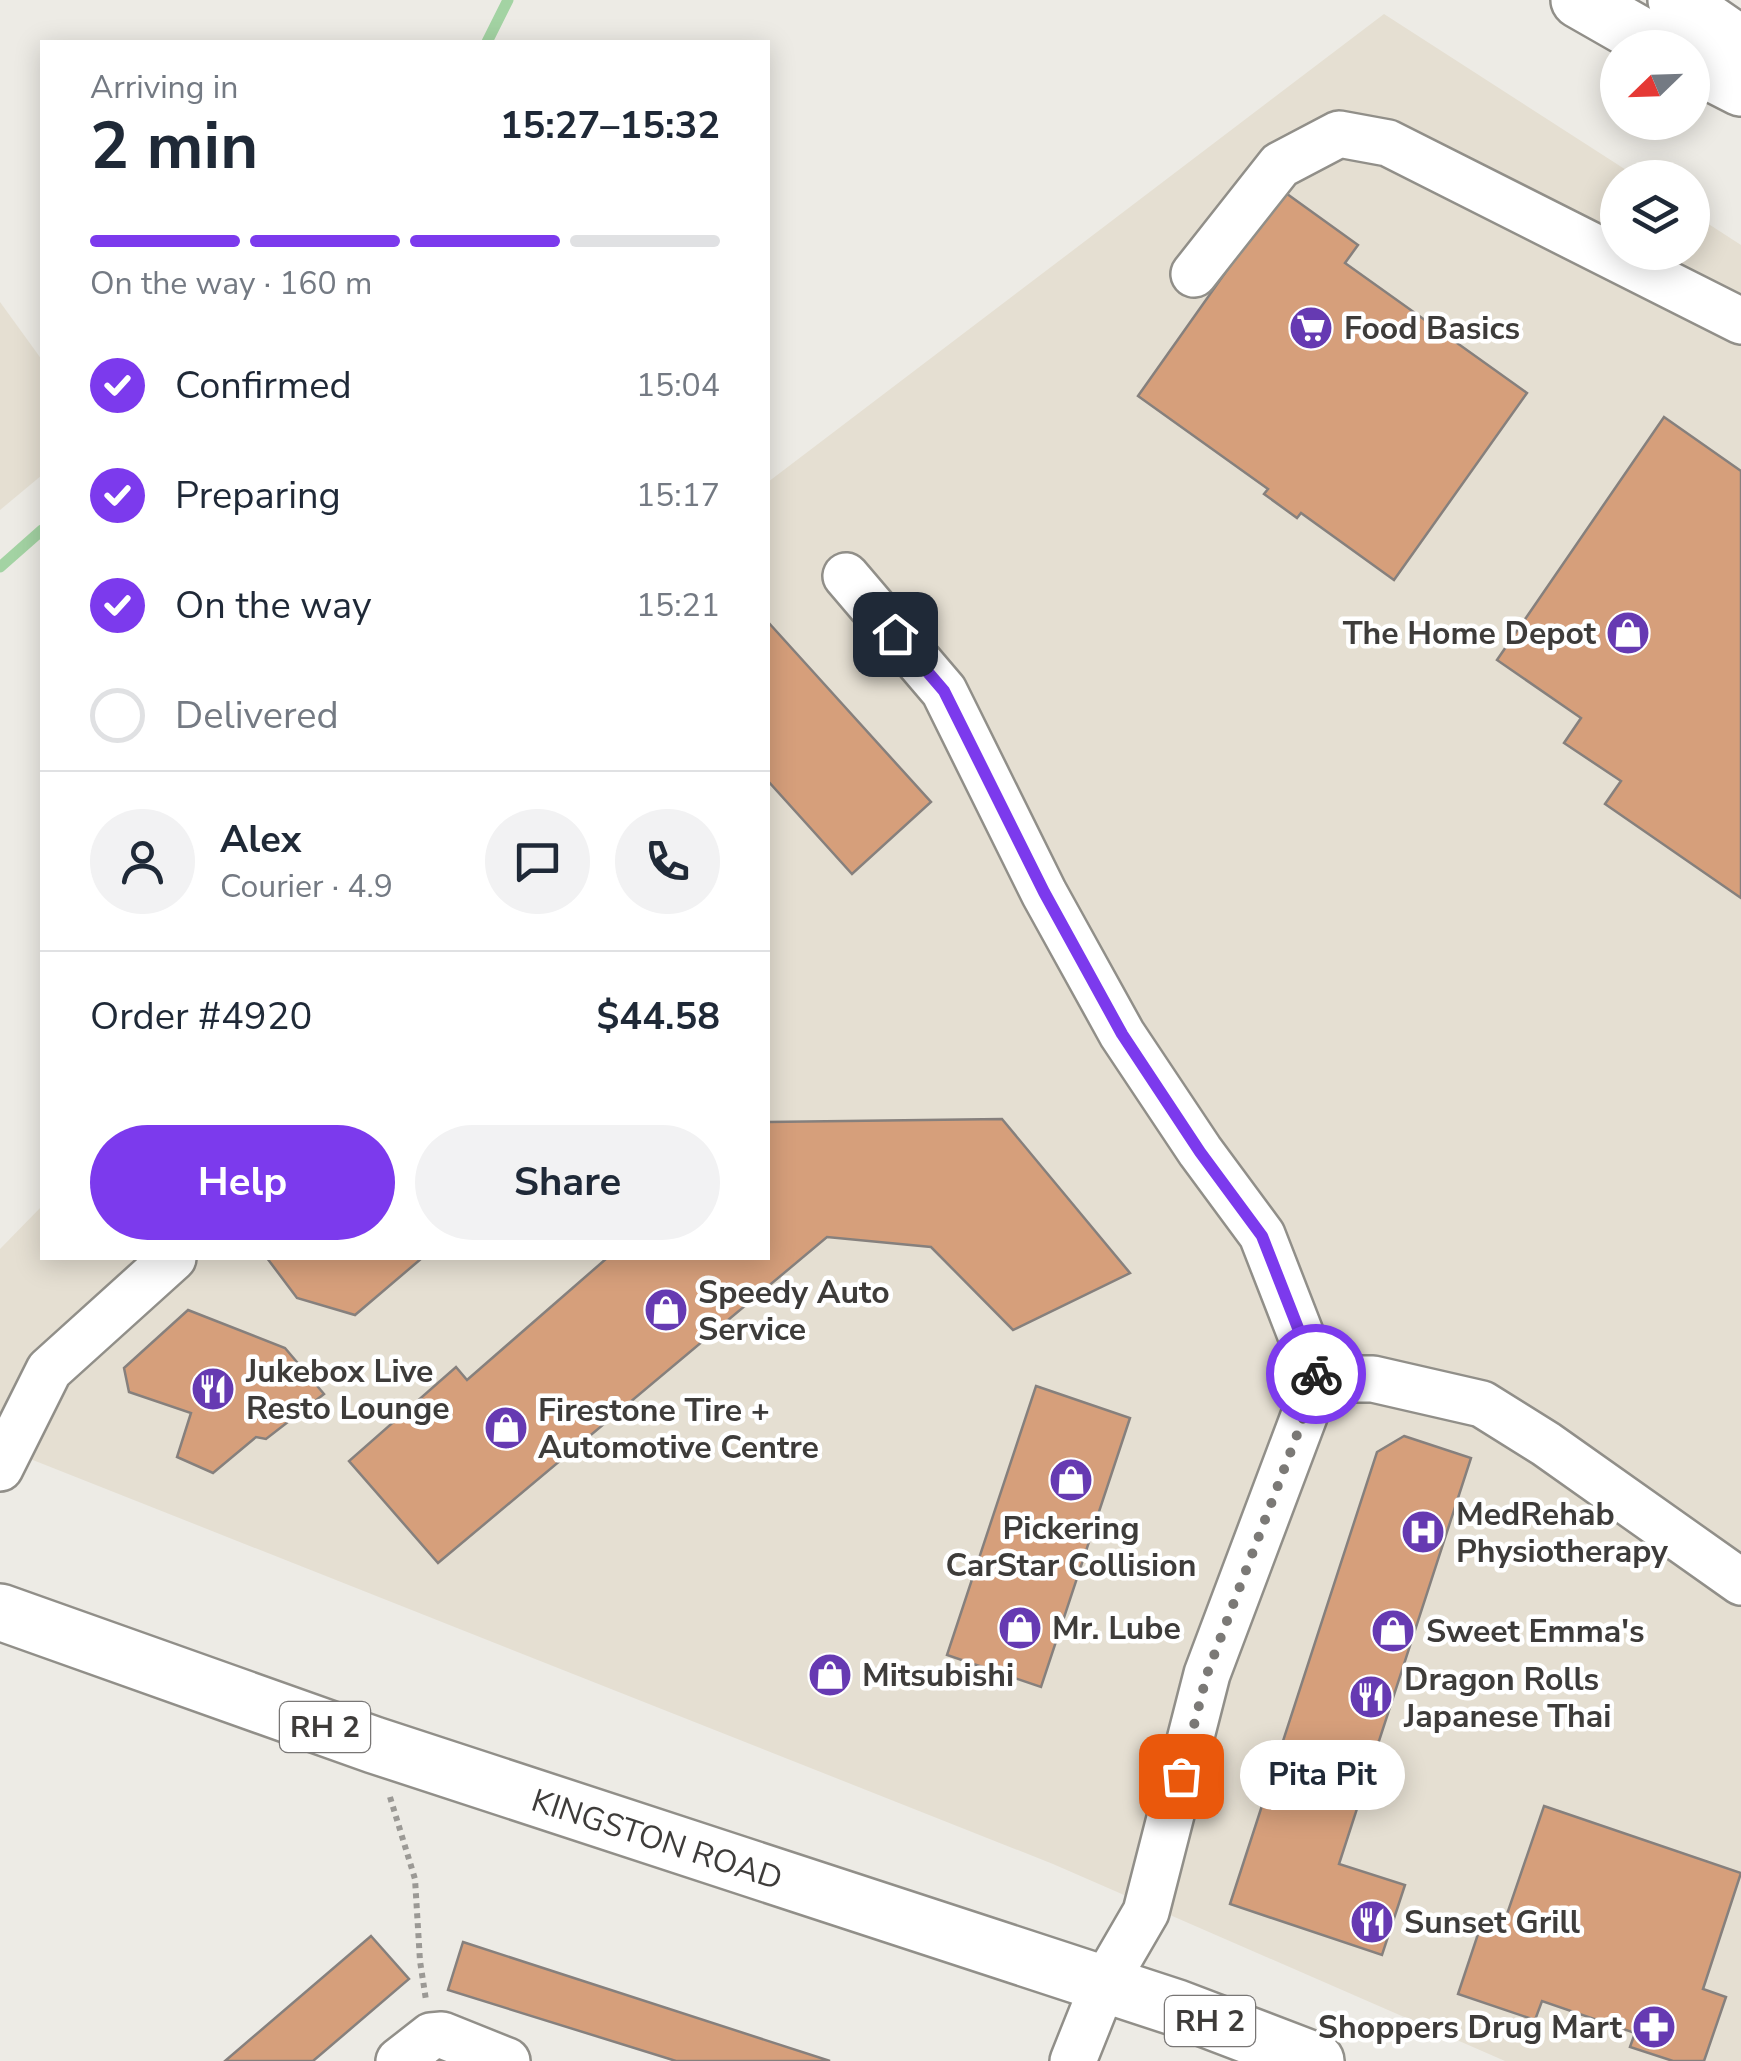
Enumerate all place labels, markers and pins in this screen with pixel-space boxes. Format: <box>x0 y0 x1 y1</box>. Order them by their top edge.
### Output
supermarket icon: Food Basics <box>1288 305 1334 351</box>
place label: Food Basics <box>1344 307 1520 350</box>
pin <box>853 592 938 677</box>
shop icon: The Home Depot <box>1605 610 1651 656</box>
place label: The Home Depot <box>1343 612 1597 655</box>
place label: Speedy Auto Service <box>698 1271 890 1351</box>
shop icon: Speedy Auto Service <box>643 1287 689 1333</box>
place label: Jukebox Live Resto Lounge <box>245 1350 450 1430</box>
restaurant icon: Jukebox Live Resto Lounge <box>190 1366 236 1412</box>
place label: Firestone Tire + Automotive Centre <box>538 1389 819 1469</box>
shop icon: Firestone Tire + Automotive Centre <box>483 1405 529 1451</box>
shop icon: Pickering CarStar Collision <box>1048 1457 1094 1503</box>
place label: MedRehab Physiotherapy <box>1456 1493 1669 1573</box>
place label: Pickering CarStar Collision <box>946 1507 1196 1587</box>
hospital icon: MedRehab Physiotherapy <box>1400 1509 1446 1555</box>
shop icon: Mr. Lube <box>997 1605 1043 1651</box>
place label: Mr. Lube <box>1052 1607 1181 1650</box>
shop icon: Sweet Emma's <box>1370 1608 1416 1654</box>
place label: Sweet Emma's <box>1426 1610 1645 1653</box>
shop icon: Mitsubishi <box>807 1652 853 1698</box>
place label: Mitsubishi <box>862 1654 1014 1697</box>
place label: Dragon Rolls Japanese Thai <box>1403 1658 1612 1738</box>
restaurant icon: Dragon Rolls Japanese Thai <box>1348 1674 1394 1720</box>
pin <box>1139 1734 1224 1819</box>
callout: Pita Pit <box>1241 1741 1406 1811</box>
restaurant icon: Sunset Grill <box>1349 1899 1395 1945</box>
place label: Sunset Grill <box>1404 1901 1580 1944</box>
pharmacy icon: Shoppers Drug Mart <box>1631 2004 1677 2050</box>
place label: Shoppers Drug Mart <box>1318 2006 1623 2049</box>

